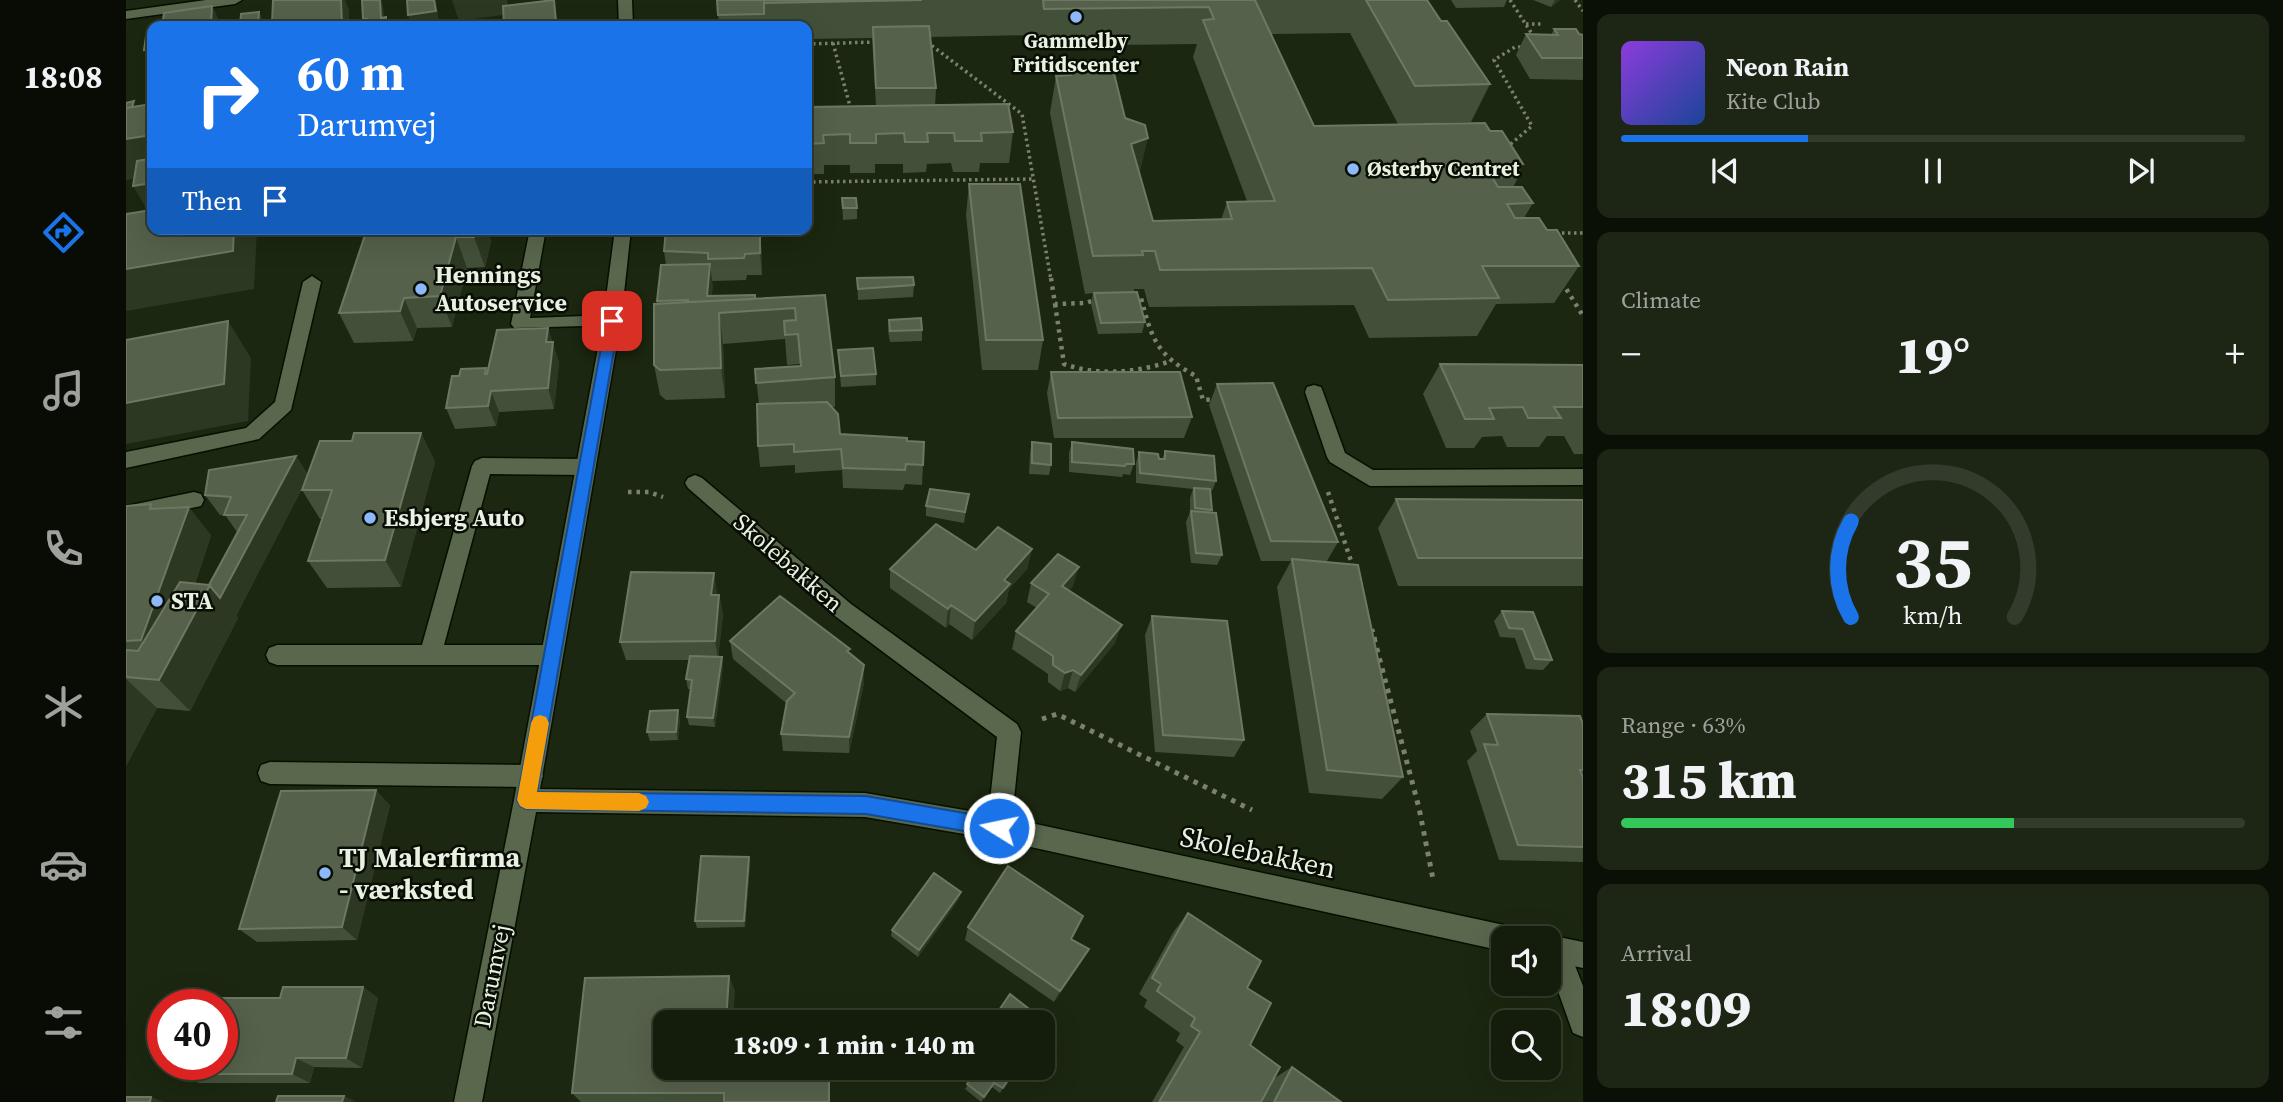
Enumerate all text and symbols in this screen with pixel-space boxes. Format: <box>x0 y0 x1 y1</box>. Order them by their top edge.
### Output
marker: Gammelby Fritidscenter <box>1068 9 1084 25</box>
place label: Gammelby Fritidscenter <box>1013 26 1140 79</box>
text: 60 m <box>297 39 405 106</box>
icon: right <box>182 49 273 140</box>
text: Neon Rain <box>1726 49 1849 85</box>
text: 18:08 <box>24 55 102 99</box>
text: Kite Club <box>1726 85 1821 117</box>
text: Darumvej <box>297 103 437 147</box>
icon: previous <box>1706 152 1744 190</box>
icon: pause <box>1914 152 1952 190</box>
icon: next <box>2122 152 2160 190</box>
place label: Østerby Centret <box>1367 154 1520 183</box>
marker: Østerby Centret <box>1345 161 1361 177</box>
icon: arrive <box>256 182 294 220</box>
text: Then <box>182 183 242 219</box>
icon: directions <box>39 208 88 257</box>
place label: Hennings Autoservice <box>435 258 567 319</box>
marker: Hennings Autoservice <box>413 281 429 297</box>
text: Climate <box>1621 284 1701 316</box>
pin <box>582 291 642 351</box>
icon: arrive <box>593 302 631 340</box>
text: 19° <box>1896 319 1970 390</box>
text: − <box>1621 328 1641 380</box>
text: + <box>2225 328 2245 380</box>
icon: music <box>39 366 88 415</box>
place label: Esbjerg Auto <box>384 501 524 534</box>
street label: Skolebakken <box>726 506 850 619</box>
marker: Esbjerg Auto <box>362 510 378 526</box>
text: 35 <box>1894 512 1972 611</box>
icon: phone <box>39 524 88 573</box>
place label: STA <box>171 584 213 617</box>
marker: STA <box>149 593 165 609</box>
text: km/h <box>1903 598 1963 632</box>
icon: climate <box>39 682 88 731</box>
text: Range · 63% <box>1621 709 1746 741</box>
text: 315 km <box>1621 744 1797 815</box>
position arrow <box>962 791 1036 865</box>
street label: Skolebakken <box>1177 817 1339 887</box>
place label: TJ Malerfirma - værksted <box>339 838 520 908</box>
icon: car <box>39 840 88 889</box>
marker: TJ Malerfirma - værksted <box>317 865 333 881</box>
street label: Darumvej <box>465 921 518 1030</box>
map controls <box>1491 926 1561 1080</box>
button: sound <box>1491 926 1561 996</box>
text: Arrival <box>1621 937 1692 969</box>
text: 18:09 <box>1621 972 1751 1043</box>
speed limit sign: 40 <box>147 989 238 1080</box>
icon: filters <box>39 998 88 1047</box>
button: search <box>1491 1010 1561 1080</box>
text: 18:09 · 1 min · 140 m <box>733 1027 975 1063</box>

